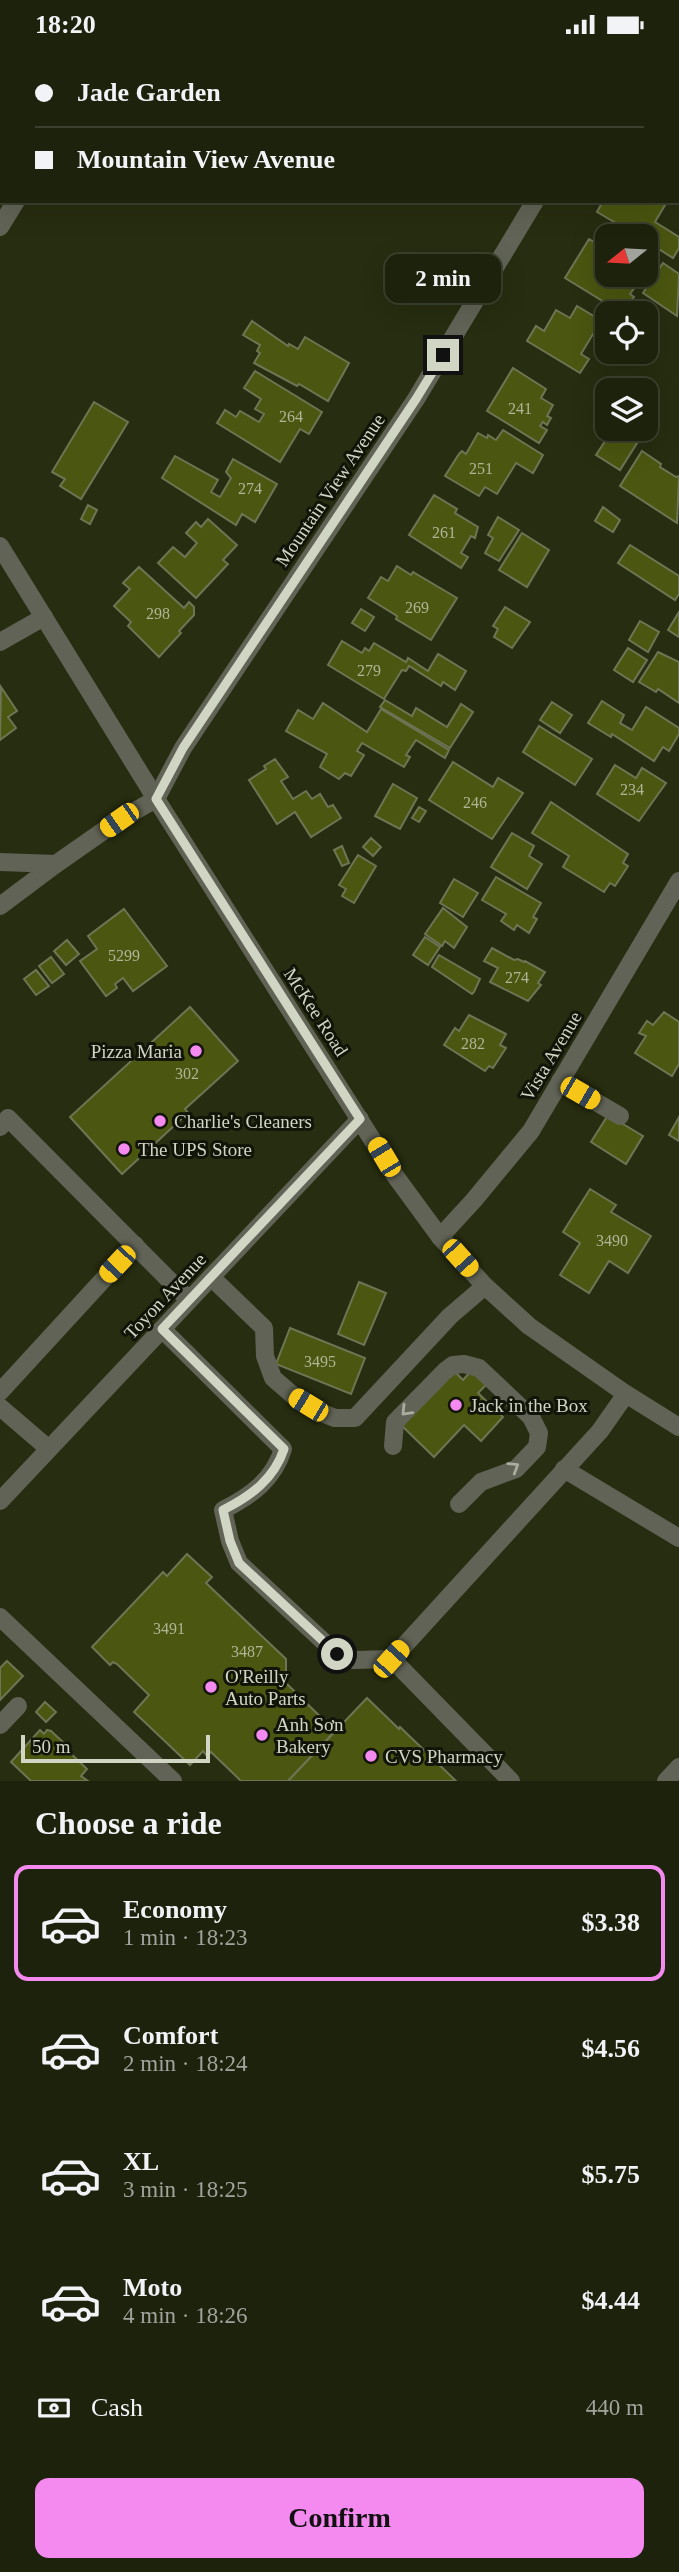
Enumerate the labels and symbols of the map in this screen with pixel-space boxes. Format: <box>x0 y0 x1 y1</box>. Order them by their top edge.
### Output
north arrow <box>595 224 658 287</box>
callout: 2 min <box>385 253 501 303</box>
route end <box>427 339 459 371</box>
house number: 241 <box>508 400 532 417</box>
house number: 264 <box>279 408 303 425</box>
street label: Mountain View Avenue <box>271 410 389 570</box>
house number: 251 <box>469 460 493 477</box>
house number: 274 <box>238 480 262 497</box>
house number: 261 <box>432 524 456 541</box>
house number: 269 <box>405 599 429 616</box>
house number: 298 <box>146 605 170 622</box>
house number: 279 <box>357 662 381 679</box>
house number: 234 <box>620 781 644 798</box>
house number: 246 <box>463 794 487 811</box>
car <box>96 799 143 841</box>
house number: 5299 <box>108 947 140 964</box>
street label: McKee Road <box>280 964 353 1060</box>
house number: 274 <box>505 969 529 986</box>
street label: Vista Avenue <box>516 1008 586 1104</box>
house number: 282 <box>461 1035 485 1052</box>
place label: Pizza Maria <box>91 1041 183 1062</box>
marker: Pizza Maria <box>188 1043 204 1059</box>
house number: 302 <box>175 1065 199 1082</box>
car <box>557 1073 604 1113</box>
place label: Charlie's Cleaners <box>174 1111 312 1132</box>
marker: Charlie's Cleaners <box>152 1113 168 1129</box>
car <box>365 1134 404 1180</box>
place label: The UPS Store <box>138 1139 252 1160</box>
marker: The UPS Store <box>116 1141 132 1157</box>
house number: 3490 <box>596 1232 628 1249</box>
car <box>439 1235 482 1281</box>
car <box>95 1241 140 1287</box>
street label: Toyon Avenue <box>120 1249 210 1343</box>
house number: 3495 <box>304 1353 336 1370</box>
car <box>285 1385 332 1425</box>
place label: Jack in the Box <box>470 1395 588 1416</box>
marker: Jack in the Box <box>448 1397 464 1413</box>
one-way arrow <box>401 1403 414 1416</box>
one-way arrow <box>506 1462 519 1475</box>
house number: 3491 <box>153 1620 185 1637</box>
car <box>370 1636 413 1682</box>
route start <box>321 1638 353 1670</box>
house number: 3487 <box>231 1643 263 1660</box>
place label: O'Reilly Auto Parts <box>225 1666 306 1709</box>
marker: O'Reilly Auto Parts <box>203 1679 219 1695</box>
place label: Anh Sơn Bakery <box>276 1714 344 1757</box>
marker: Anh Sơn Bakery <box>254 1727 270 1743</box>
scale bar <box>21 1732 210 1764</box>
place label: CVS Pharmacy <box>385 1746 503 1767</box>
marker: CVS Pharmacy <box>363 1748 379 1764</box>

